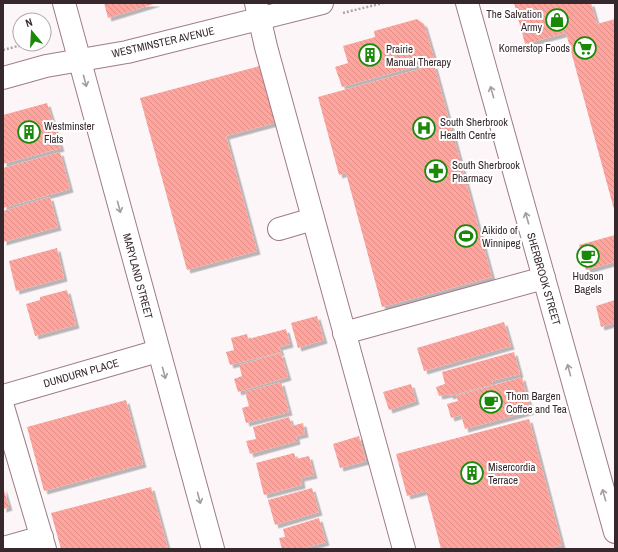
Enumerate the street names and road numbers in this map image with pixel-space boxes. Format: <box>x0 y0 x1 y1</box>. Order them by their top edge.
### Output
street label: WESTMINSTER AVENUE <box>110 23 216 61</box>
street label: SHERBROOK STREET <box>524 231 564 327</box>
street label: MARYLAND STREET <box>120 232 156 321</box>
street label: DUNDURN PLACE <box>42 356 120 390</box>

